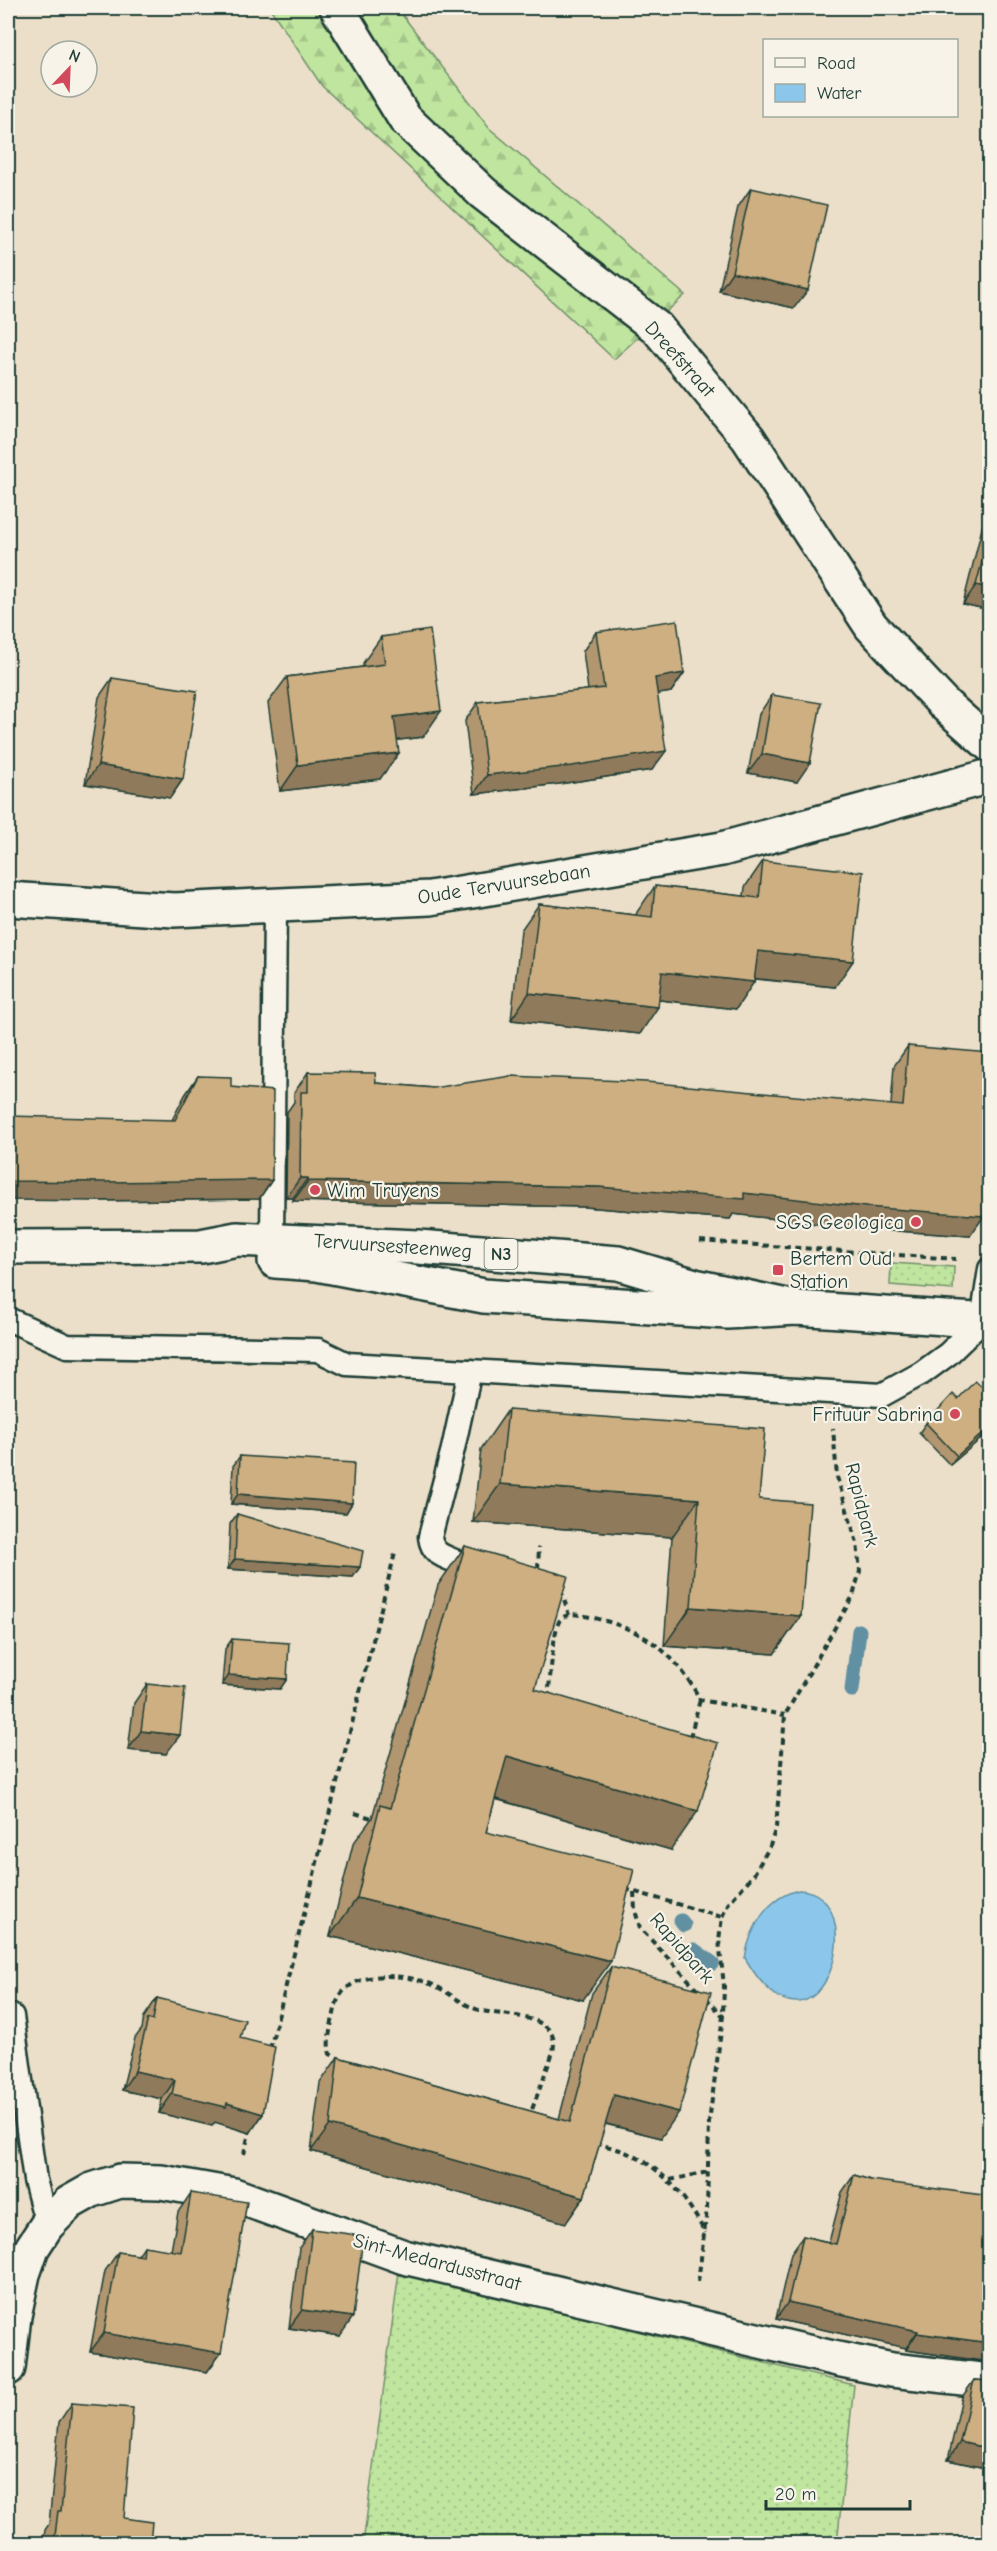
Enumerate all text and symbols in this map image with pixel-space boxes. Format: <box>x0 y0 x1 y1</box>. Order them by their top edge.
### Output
north arrow <box>39 39 99 99</box>
legend <box>763 39 958 117</box>
text: N <box>66 46 83 66</box>
text: Road <box>817 53 856 74</box>
text: Water <box>817 83 862 104</box>
street label: Dreefstraat <box>640 316 721 402</box>
street label: Oude Tervuursebaan <box>416 859 592 909</box>
place label: Wim Truyens <box>327 1179 439 1202</box>
marker: Wim Truyens <box>308 1183 322 1197</box>
place label: SGS Geologica <box>776 1211 904 1234</box>
marker: SGS Geologica <box>909 1215 923 1229</box>
street label: Tervuursesteenweg <box>313 1229 473 1263</box>
road number: N3 <box>484 1239 518 1269</box>
place label: Bertem Oud Station <box>790 1247 892 1293</box>
marker: Bertem Oud Station <box>771 1263 785 1277</box>
place label: Frituur Sabrina <box>812 1403 943 1426</box>
marker: Frituur Sabrina <box>948 1407 962 1421</box>
street label: Rapidpark <box>840 1460 884 1550</box>
street label: Rapidpark <box>645 1908 719 1988</box>
street label: Sint-Medardusstraat <box>351 2229 525 2296</box>
scale bar <box>766 2473 910 2511</box>
text: 20 m <box>775 2484 816 2505</box>

